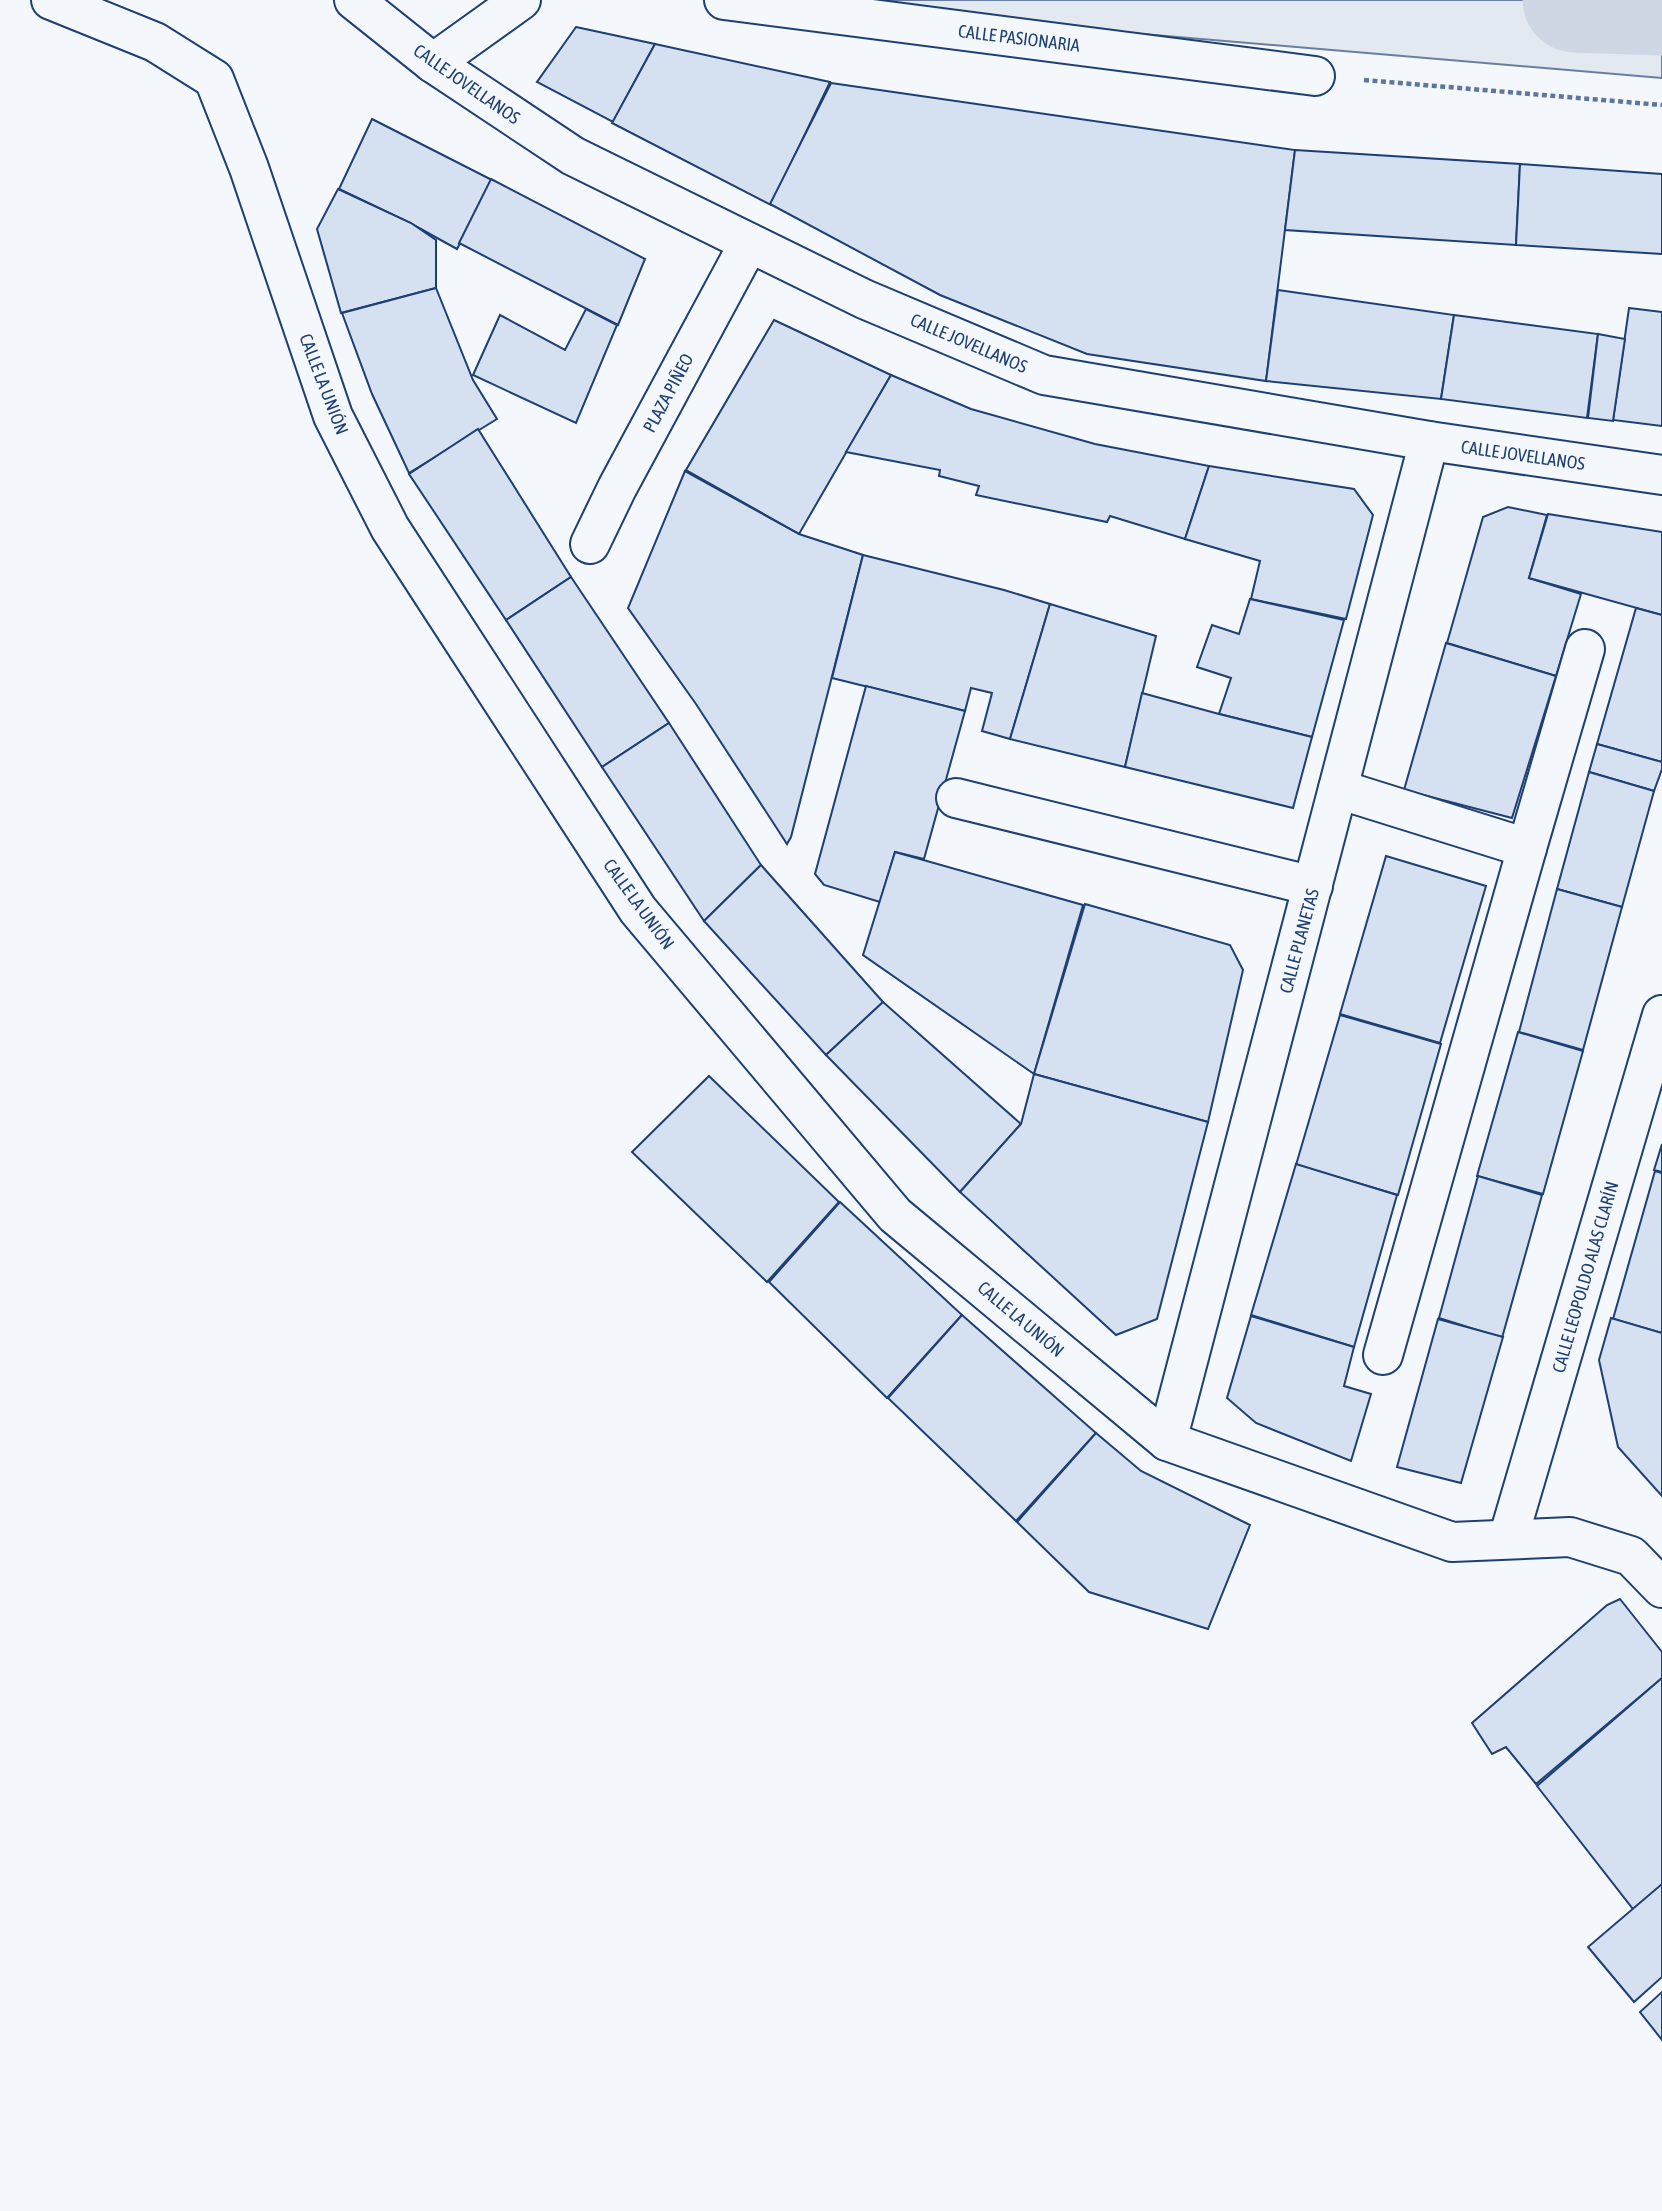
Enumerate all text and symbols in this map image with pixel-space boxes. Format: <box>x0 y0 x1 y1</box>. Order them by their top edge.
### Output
street label: CALLE PASIONARIA <box>957 20 1081 56</box>
street label: CALLE JOVELLANOS <box>410 40 525 129</box>
street label: CALLE JOVELLANOS <box>907 309 1031 377</box>
street label: CALLE LA UNIÓN <box>295 331 353 437</box>
street label: PLAZA PIÑEO <box>638 350 698 436</box>
street label: CALLE JOVELLANOS <box>1460 436 1587 474</box>
street label: CALLE LA UNIÓN <box>599 855 679 953</box>
street label: CALLE PLANETAS <box>1275 886 1323 996</box>
street label: CALLE LEOPOLDO ALAS CLARÍN <box>1548 1179 1622 1375</box>
street label: CALLE LA UNIÓN <box>974 1277 1068 1361</box>

